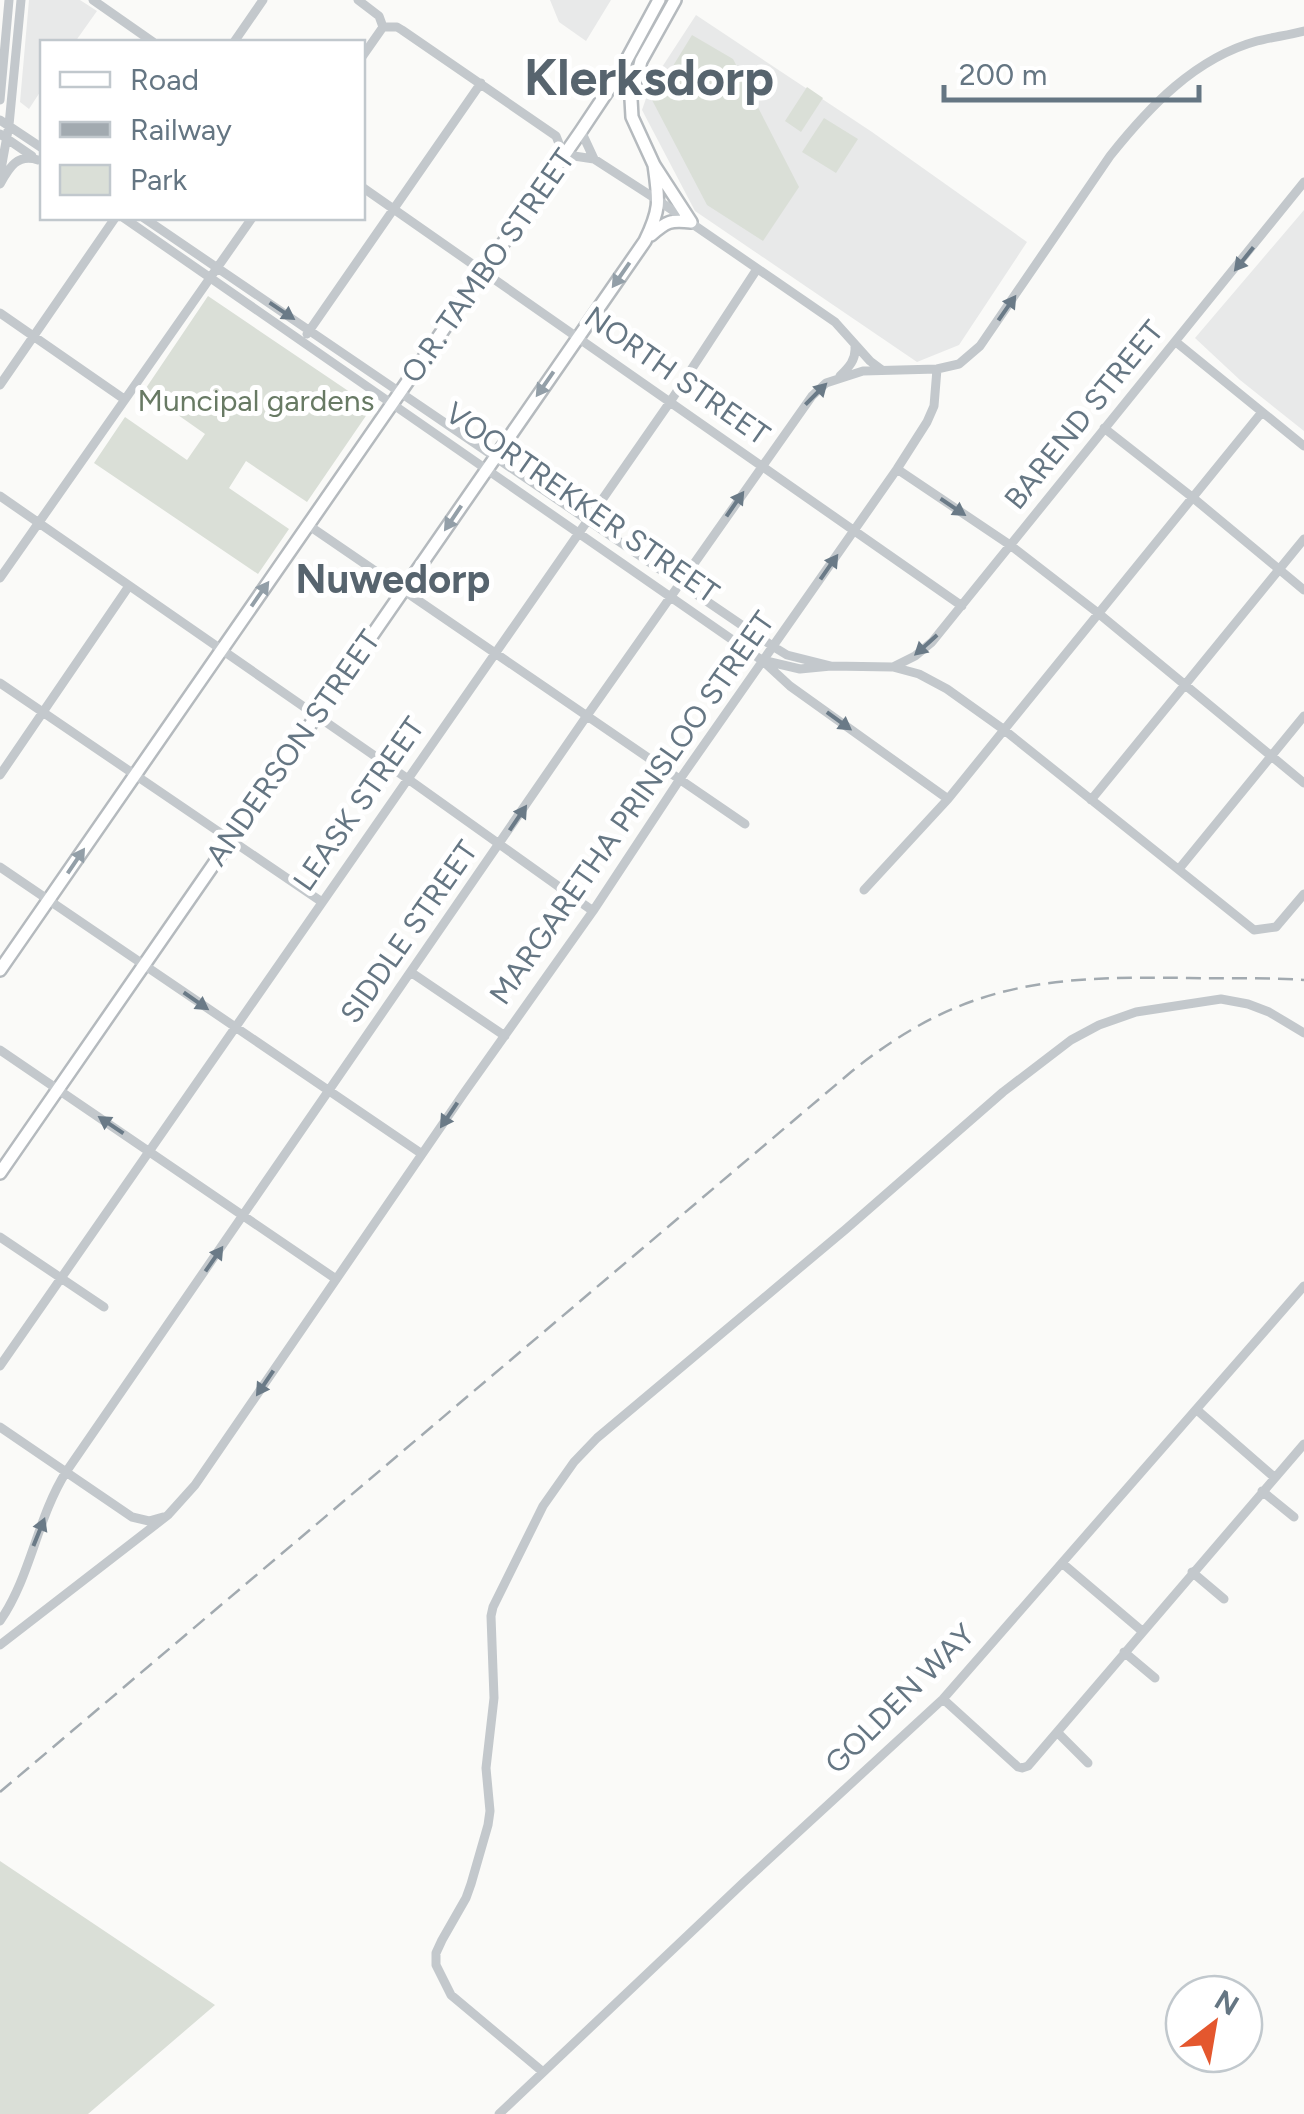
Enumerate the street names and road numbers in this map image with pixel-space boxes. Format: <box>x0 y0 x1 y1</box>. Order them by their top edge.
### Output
street label: O.R. TAMBO STREET <box>393 141 582 390</box>
street label: NORTH STREET <box>578 298 777 453</box>
street label: BAREND STREET <box>996 312 1171 517</box>
street label: VOORTREKKER STREET <box>438 394 727 611</box>
street label: MARGARETHA PRINSLOO STREET <box>481 604 782 1011</box>
street label: ANDERSON STREET <box>197 623 388 873</box>
street label: LEASK STREET <box>285 709 432 898</box>
street label: SIDDLE STREET <box>332 833 485 1030</box>
street label: GOLDEN WAY <box>817 1616 982 1781</box>

